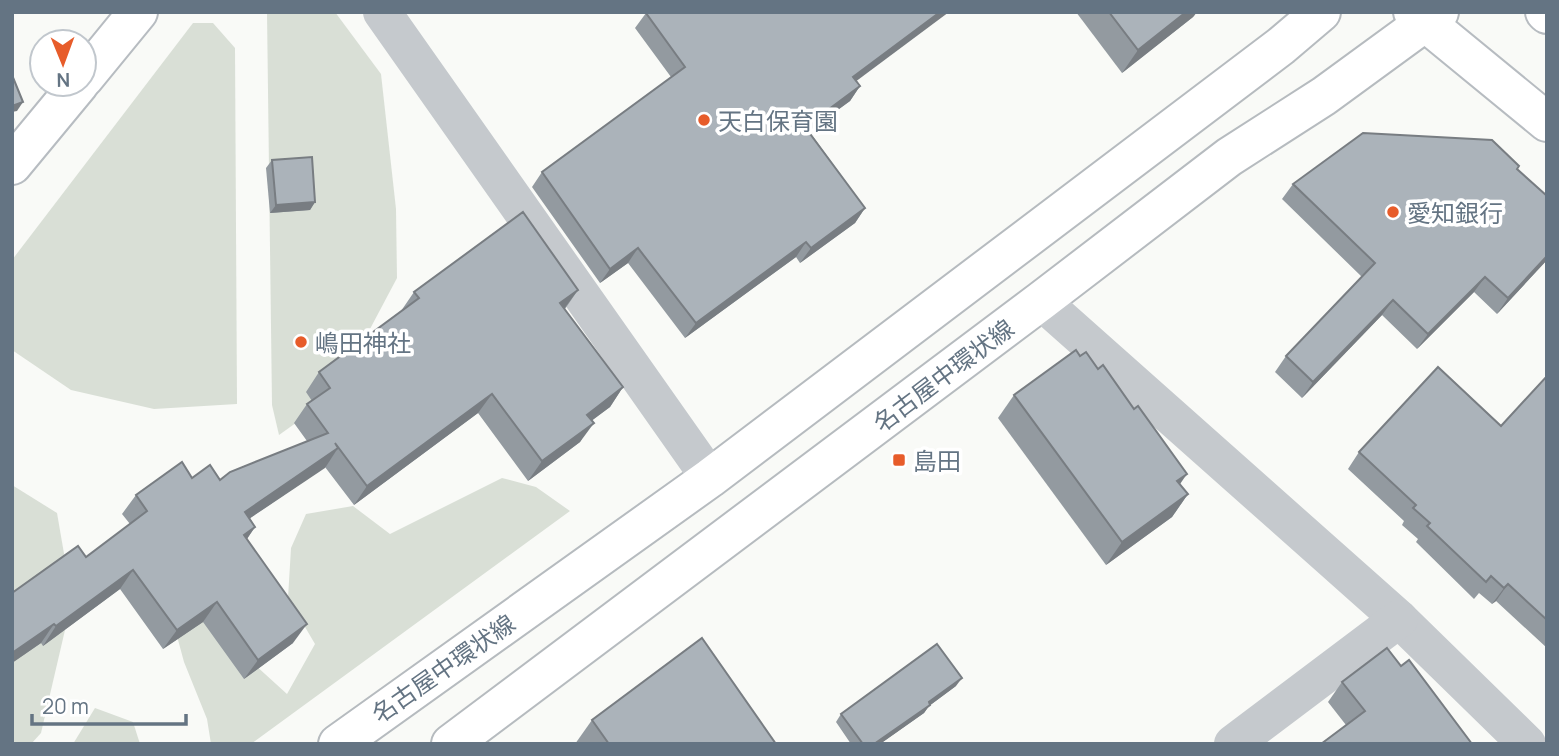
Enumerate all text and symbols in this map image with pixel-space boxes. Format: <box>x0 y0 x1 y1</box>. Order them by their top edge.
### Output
north arrow <box>28 28 98 98</box>
text: N <box>56 67 70 93</box>
place label: 天白保育園 <box>718 104 838 137</box>
marker: 天白保育園 <box>696 112 712 128</box>
place label: 愛知銀行 <box>1407 196 1503 229</box>
marker: 愛知銀行 <box>1385 204 1401 220</box>
street label: 名古屋中環状線 <box>866 311 1020 439</box>
place label: 嶋田神社 <box>315 326 411 359</box>
marker: 嶋田神社 <box>293 334 309 350</box>
place label: 島田 <box>913 444 961 477</box>
marker: 島田 <box>891 452 907 468</box>
street label: 名古屋中環状線 <box>365 606 521 730</box>
scale bar <box>32 682 186 726</box>
text: 20 m <box>42 692 89 720</box>

